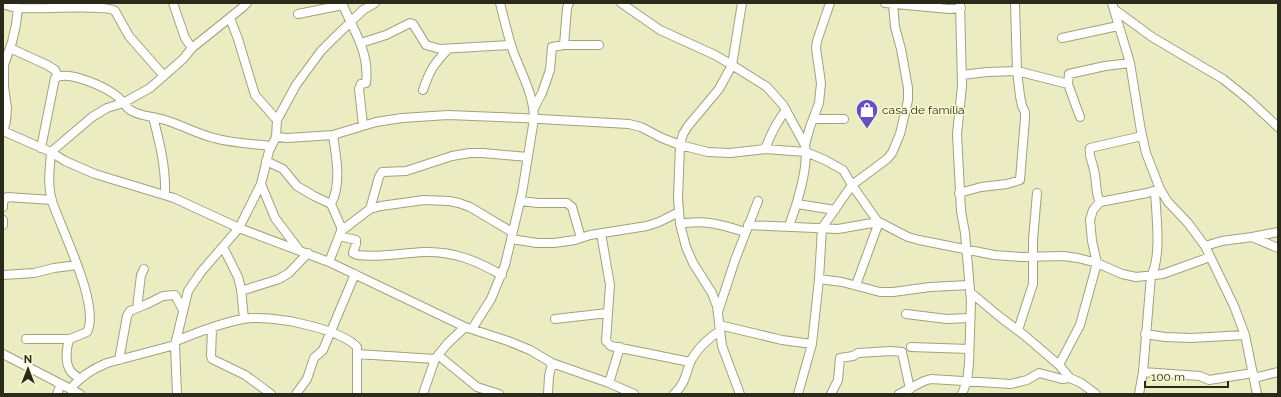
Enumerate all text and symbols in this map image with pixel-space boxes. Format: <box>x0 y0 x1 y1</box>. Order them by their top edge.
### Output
shop icon: casa de família <box>854 97 880 130</box>
place label: casa de família <box>882 103 965 117</box>
north arrow <box>8 349 48 389</box>
text: N <box>24 353 32 366</box>
scale bar <box>1145 363 1228 389</box>
text: 100 m <box>1151 370 1185 384</box>

